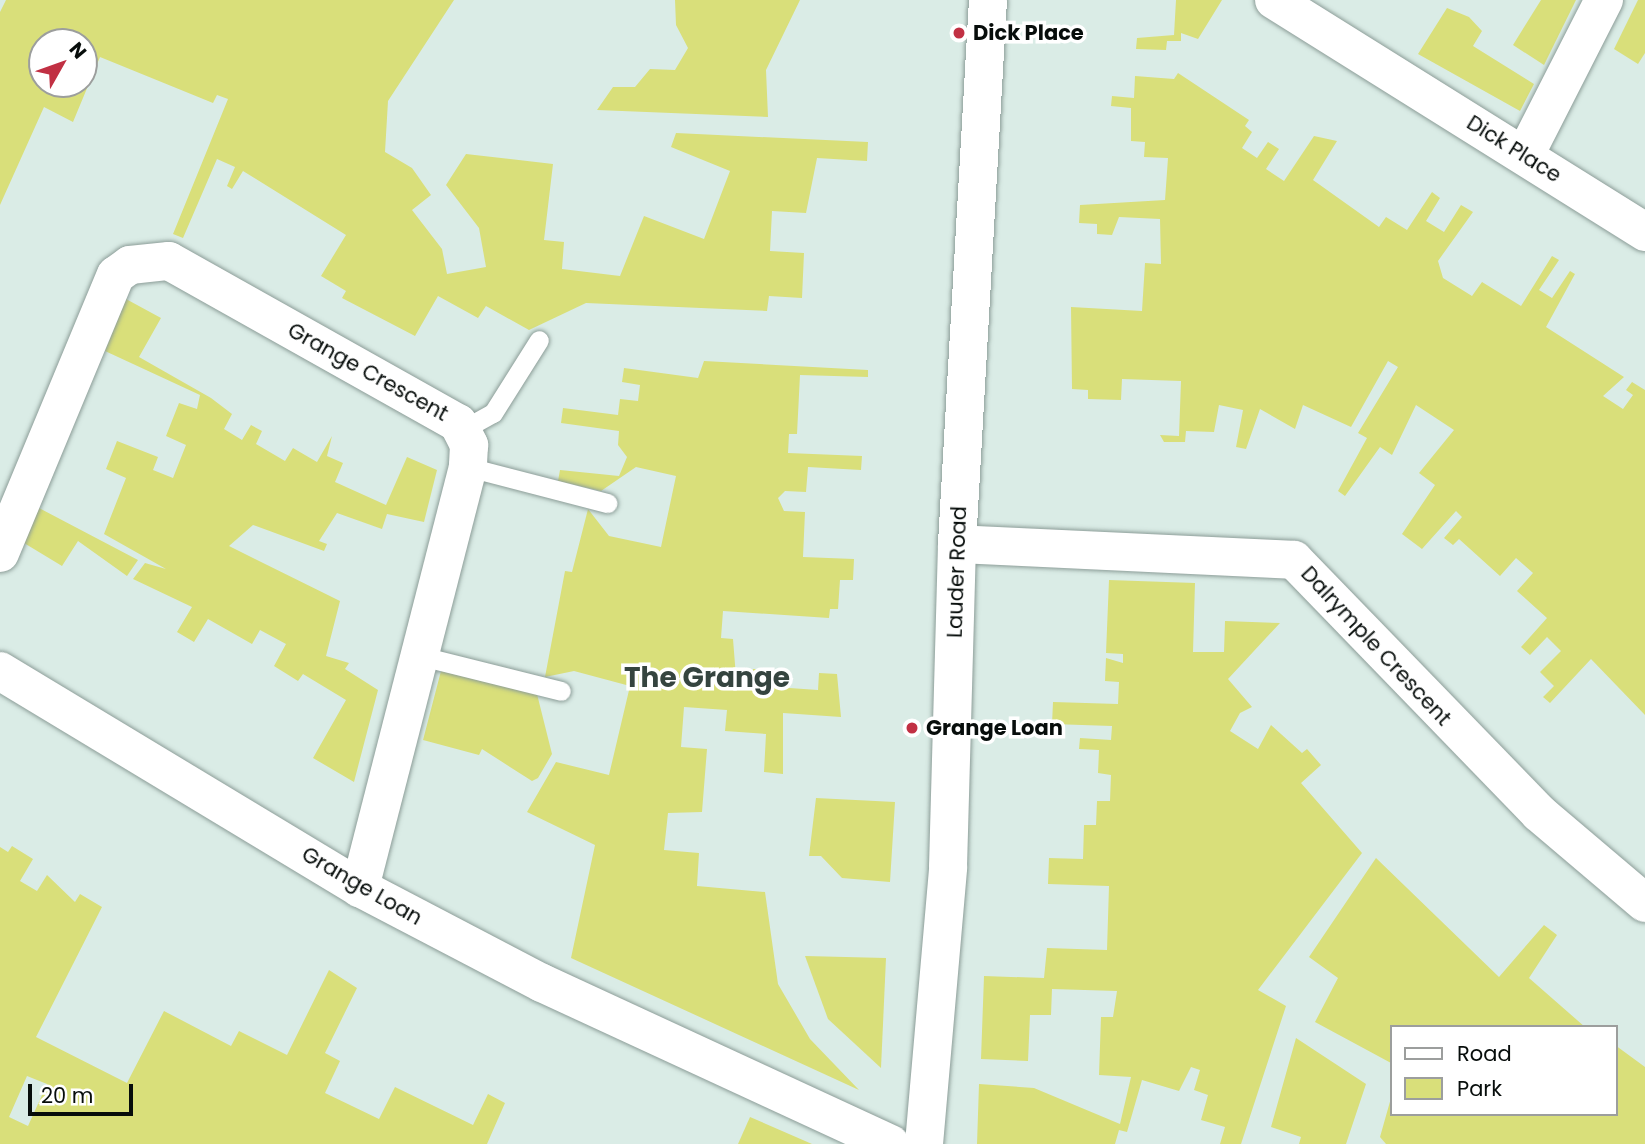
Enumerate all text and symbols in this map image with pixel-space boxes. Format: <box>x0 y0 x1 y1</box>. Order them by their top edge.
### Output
place label: Dick Place <box>973 20 1084 46</box>
marker: Dick Place <box>951 25 967 41</box>
north arrow <box>28 28 98 98</box>
text: N <box>63 36 93 65</box>
street label: Dick Place <box>1462 110 1566 188</box>
street label: Grange Crescent <box>283 317 453 427</box>
street label: Lauder Road <box>942 506 972 638</box>
street label: Dalrymple Crescent <box>1296 561 1456 731</box>
district label: The Grange <box>624 661 790 695</box>
place label: Grange Loan <box>926 715 1063 741</box>
marker: Grange Loan <box>904 720 920 736</box>
street label: Grange Loan <box>297 841 427 931</box>
legend <box>1390 1025 1617 1116</box>
text: Road <box>1457 1039 1512 1068</box>
scale bar <box>32 1070 136 1114</box>
text: Park <box>1457 1074 1502 1103</box>
text: 20 m <box>41 1081 94 1110</box>

